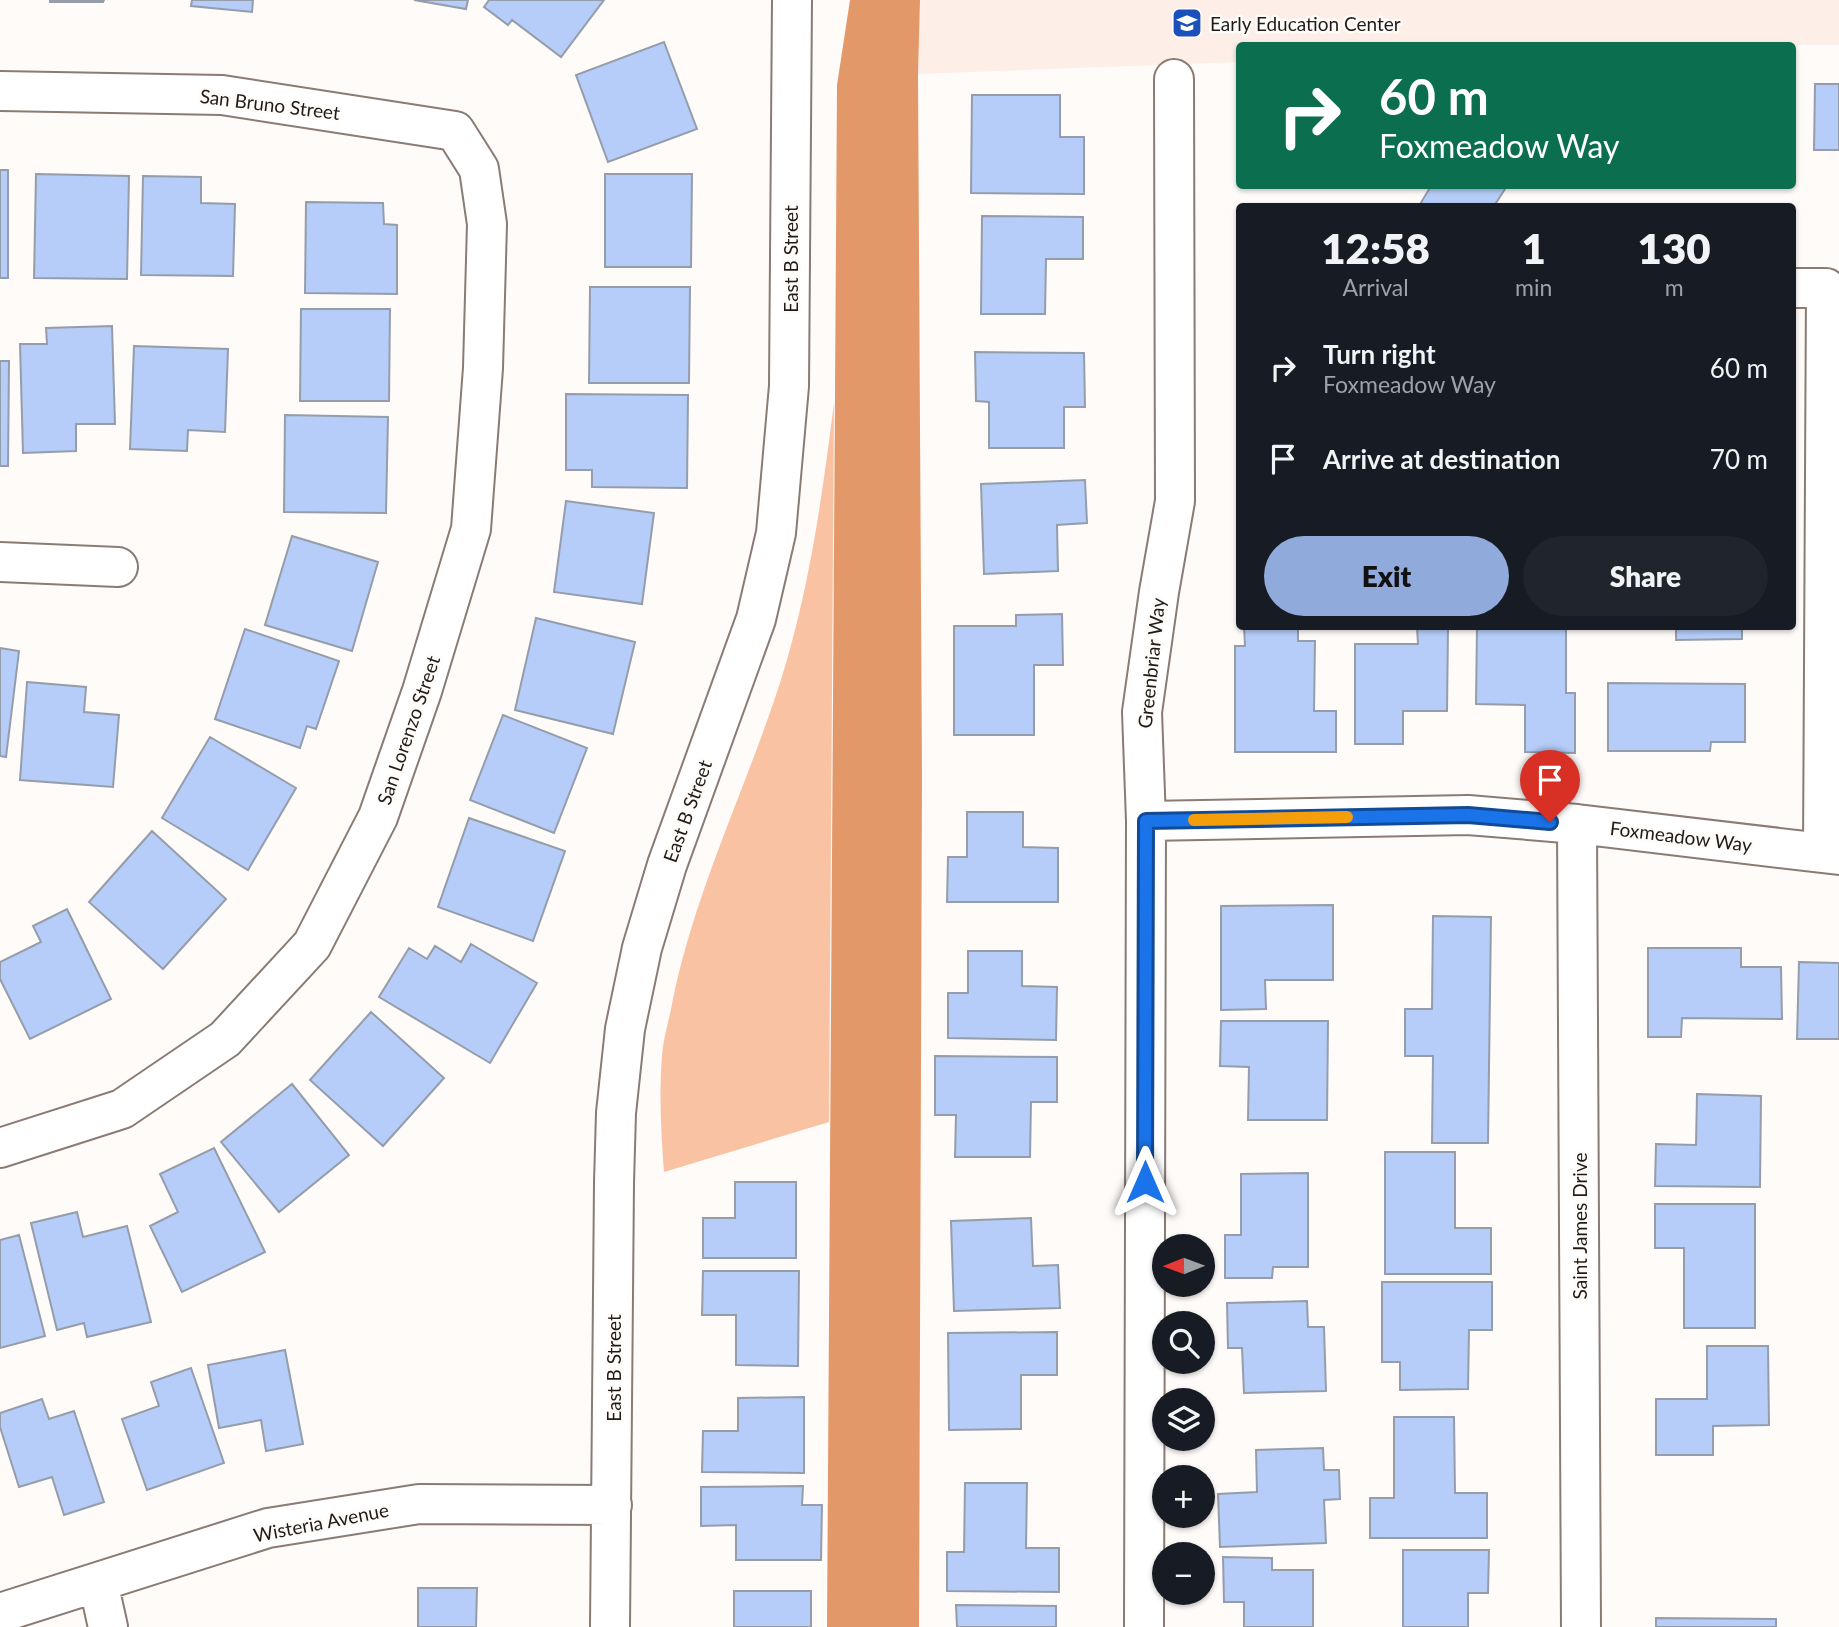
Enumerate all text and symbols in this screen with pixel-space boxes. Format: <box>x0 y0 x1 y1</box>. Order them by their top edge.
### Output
school or university icon: Early Education Center <box>1170 6 1204 40</box>
place label: Early Education Center <box>1210 12 1401 35</box>
text: 60 m <box>1379 67 1489 125</box>
icon: right <box>1264 70 1355 161</box>
street label: San Bruno Street <box>199 84 342 124</box>
text: Foxmeadow Way <box>1379 126 1620 165</box>
street label: East B Street <box>779 205 802 313</box>
text: 12:58 <box>1321 223 1430 273</box>
text: 1 <box>1522 223 1546 273</box>
text: 130 <box>1638 223 1711 273</box>
text: Arrival <box>1342 273 1409 301</box>
text: min <box>1515 273 1552 301</box>
text: m <box>1665 273 1684 301</box>
text: Turn right <box>1323 338 1436 370</box>
icon: right <box>1264 349 1302 387</box>
text: 60 m <box>1710 352 1768 384</box>
text: Foxmeadow Way <box>1323 370 1496 398</box>
icon: arrive <box>1264 440 1302 478</box>
text: Arrive at destination <box>1323 443 1560 475</box>
text: 70 m <box>1710 443 1768 475</box>
button: Exit <box>1264 536 1509 616</box>
button: Share <box>1523 536 1768 616</box>
street label: Greenbriar Way <box>1133 596 1169 729</box>
street label: San Lorenzo Street <box>372 652 444 808</box>
pin <box>1520 750 1580 822</box>
street label: East B Street <box>658 756 716 865</box>
icon: arrive <box>1531 761 1569 799</box>
street label: Foxmeadow Way <box>1609 816 1753 856</box>
position arrow <box>1108 1145 1182 1219</box>
street label: Saint James Drive <box>1568 1153 1591 1299</box>
north arrow <box>1152 1234 1214 1297</box>
map controls <box>1152 1234 1215 1605</box>
button: search <box>1152 1311 1215 1374</box>
street label: East B Street <box>602 1314 625 1422</box>
button: layers <box>1152 1388 1215 1451</box>
button: + <box>1152 1465 1215 1528</box>
street label: Wisteria Avenue <box>251 1498 391 1546</box>
button: − <box>1152 1542 1215 1605</box>

